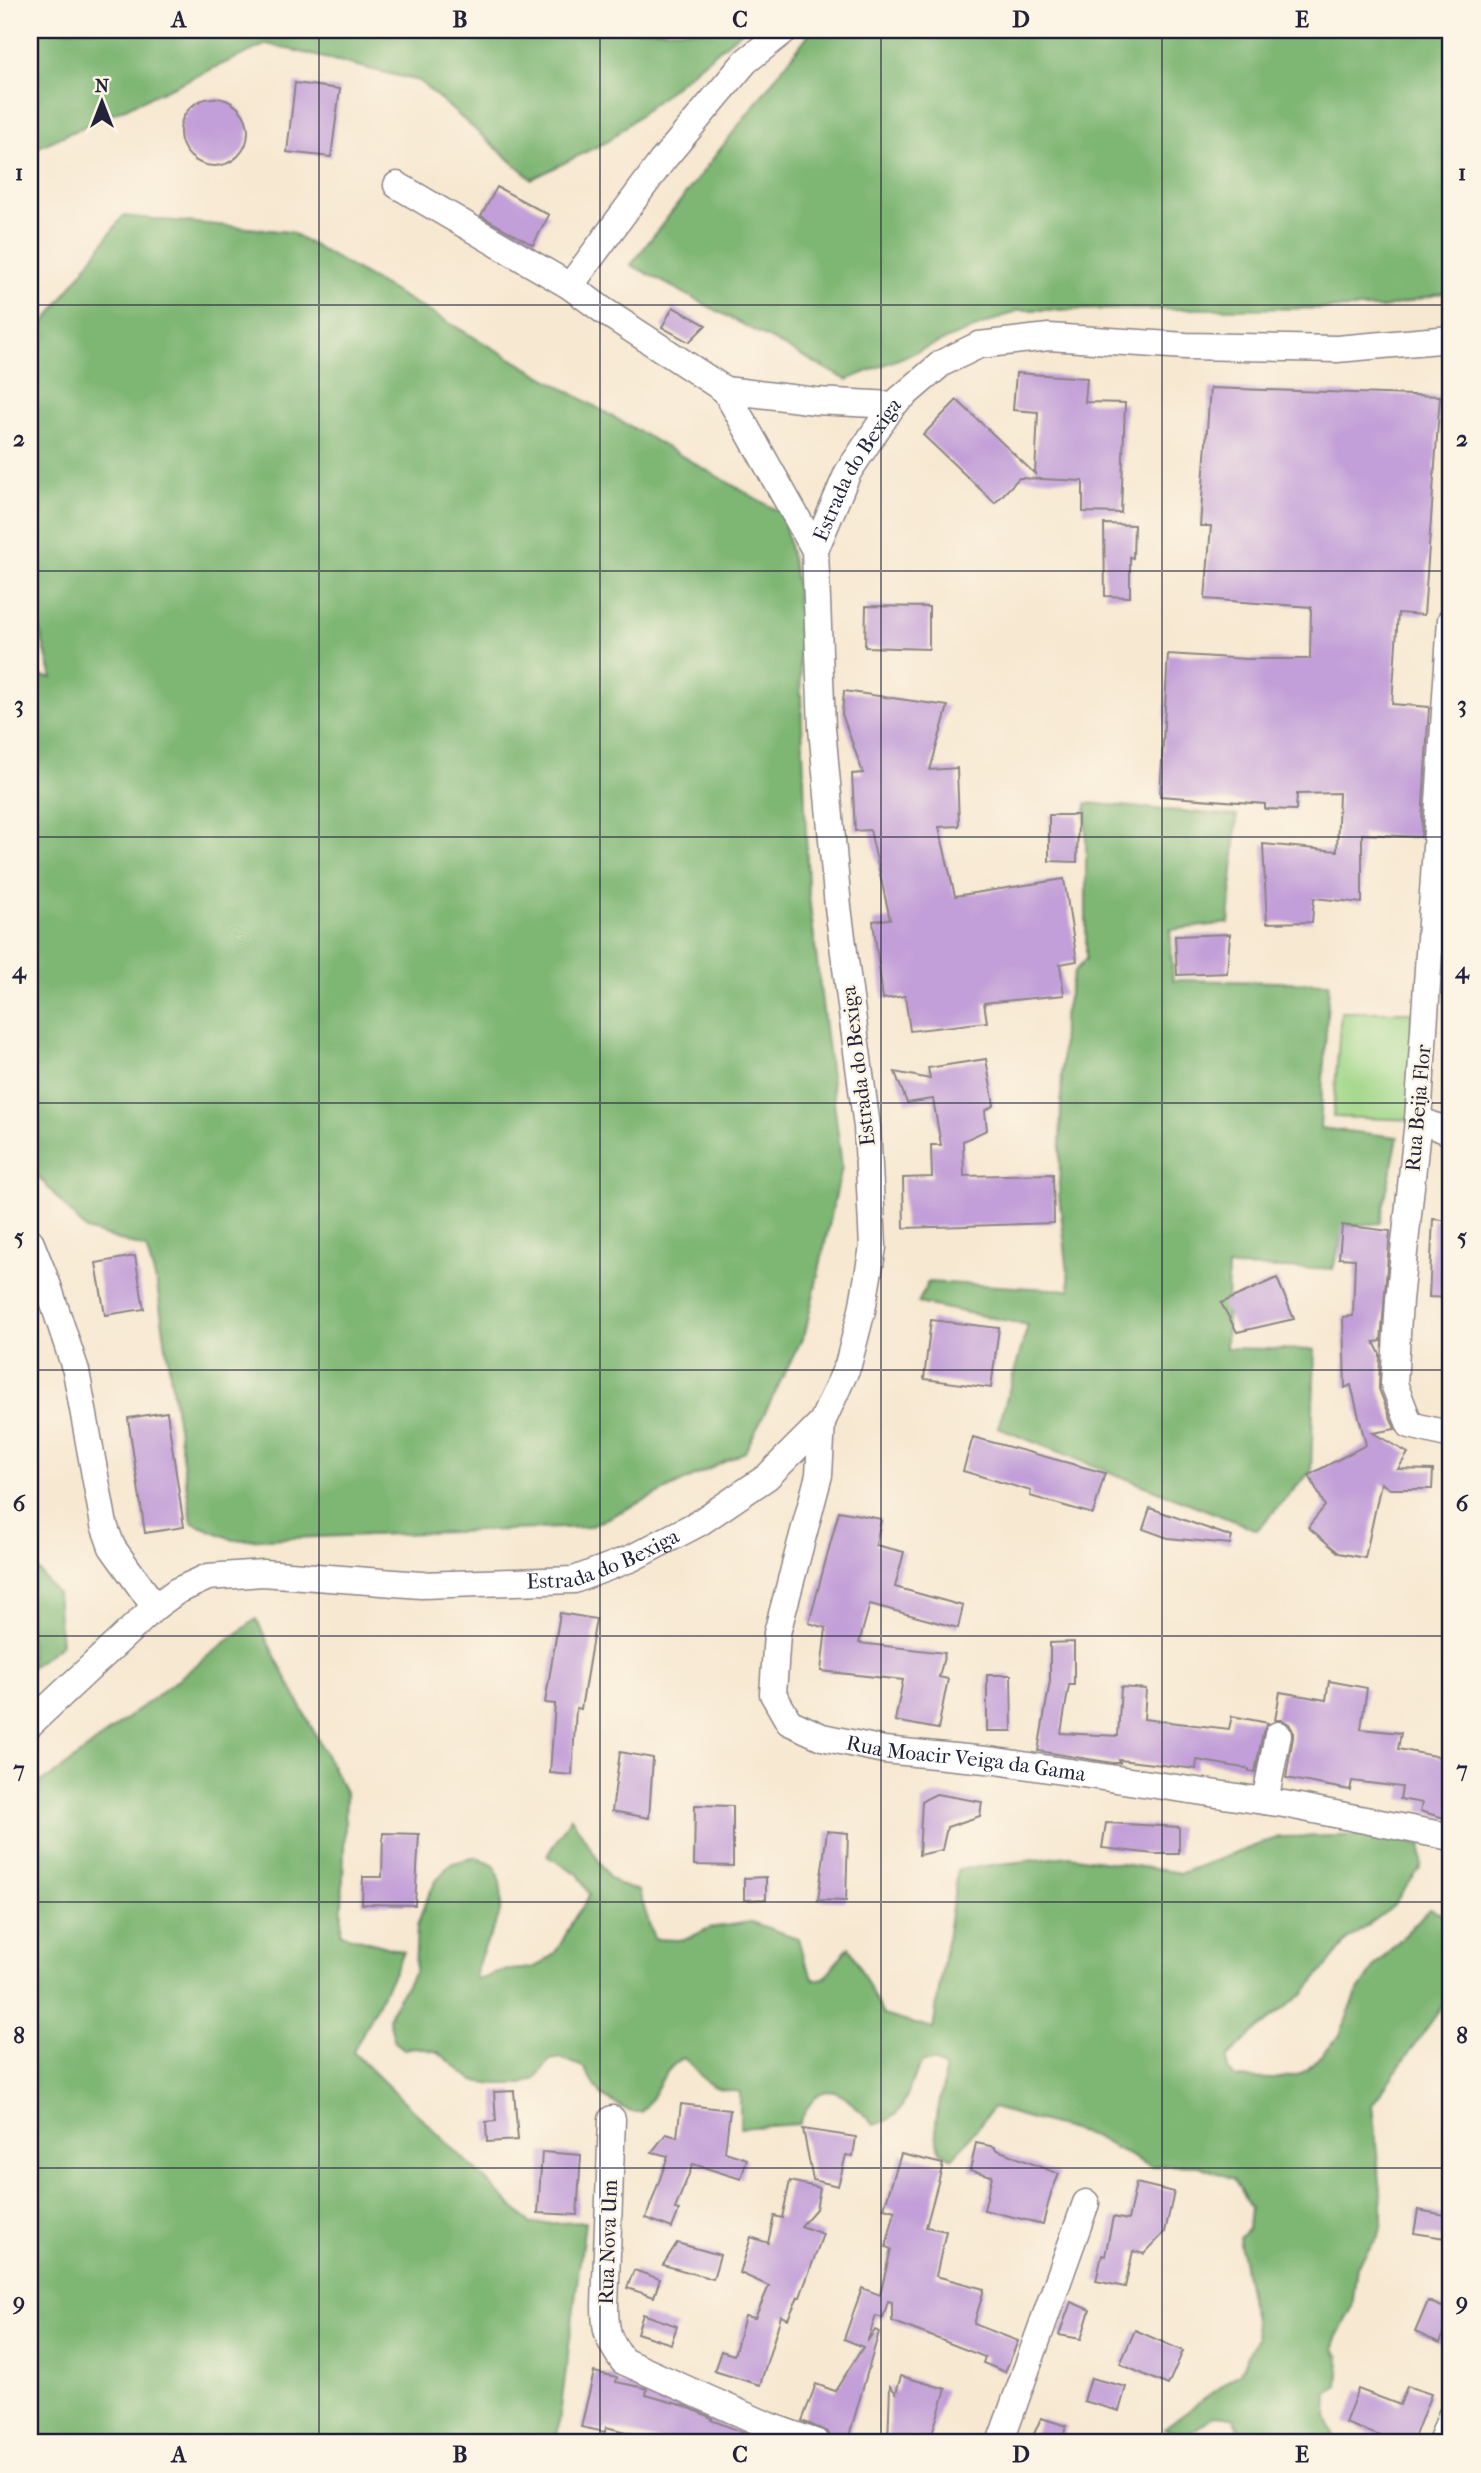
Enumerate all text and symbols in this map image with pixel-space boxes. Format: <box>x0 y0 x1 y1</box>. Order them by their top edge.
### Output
text: A <box>170 6 188 33</box>
text: B <box>453 6 468 33</box>
text: C <box>732 6 748 33</box>
text: D <box>1012 6 1030 33</box>
text: E <box>1295 6 1309 33</box>
north arrow <box>66 66 136 136</box>
text: N <box>95 75 110 97</box>
text: 1 <box>15 159 23 186</box>
text: 1 <box>1458 159 1466 186</box>
street label: Estrada do Bexiga <box>808 392 906 545</box>
text: 2 <box>13 425 25 452</box>
text: 2 <box>1456 425 1468 452</box>
text: 3 <box>14 691 24 718</box>
text: 3 <box>1457 691 1467 718</box>
text: 4 <box>11 957 27 984</box>
text: 4 <box>1454 957 1470 984</box>
street label: Estrada do Bexiga <box>836 984 880 1147</box>
street label: Rua Beija Flor <box>1400 1043 1436 1172</box>
text: 5 <box>14 1223 24 1250</box>
text: 5 <box>1457 1223 1467 1250</box>
text: 6 <box>13 1490 26 1517</box>
text: 6 <box>1456 1490 1469 1517</box>
street label: Estrada do Bexiga <box>526 1523 683 1594</box>
street label: Rua Moacir Veiga da Gama <box>844 1730 1088 1786</box>
text: 7 <box>12 1756 25 1783</box>
text: 7 <box>1455 1756 1468 1783</box>
text: 8 <box>13 2022 25 2049</box>
text: 8 <box>1456 2022 1468 2049</box>
street label: Rua Nova Um <box>594 2179 622 2305</box>
text: 9 <box>12 2288 25 2315</box>
text: 9 <box>1455 2288 1468 2315</box>
text: A <box>170 2441 188 2468</box>
text: B <box>453 2441 468 2468</box>
text: C <box>732 2441 748 2468</box>
text: D <box>1012 2441 1030 2468</box>
text: E <box>1295 2441 1309 2468</box>

